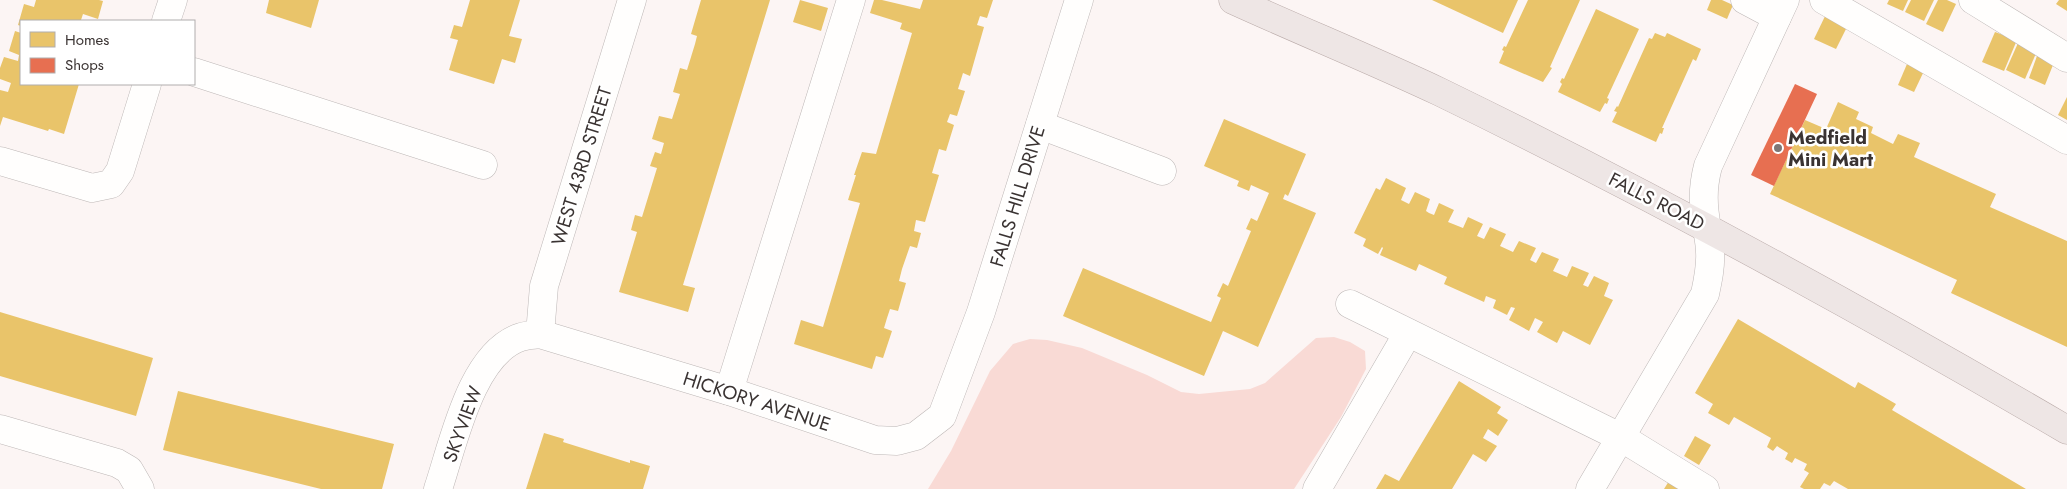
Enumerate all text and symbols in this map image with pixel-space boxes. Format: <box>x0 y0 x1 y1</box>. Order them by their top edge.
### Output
legend <box>20 20 195 85</box>
text: Homes <box>65 29 109 51</box>
text: Shops <box>65 54 104 76</box>
street label: WEST 43RD STREET <box>545 83 618 249</box>
street label: FALLS HILL DRIVE <box>983 122 1052 270</box>
place label: Medfield Mini Mart <box>1788 124 1873 173</box>
marker: Medfield Mini Mart <box>1772 142 1784 154</box>
street label: FALLS ROAD <box>1604 166 1710 237</box>
street label: HICKORY AVENUE <box>680 365 834 438</box>
street label: SKYVIEW <box>436 382 489 466</box>

